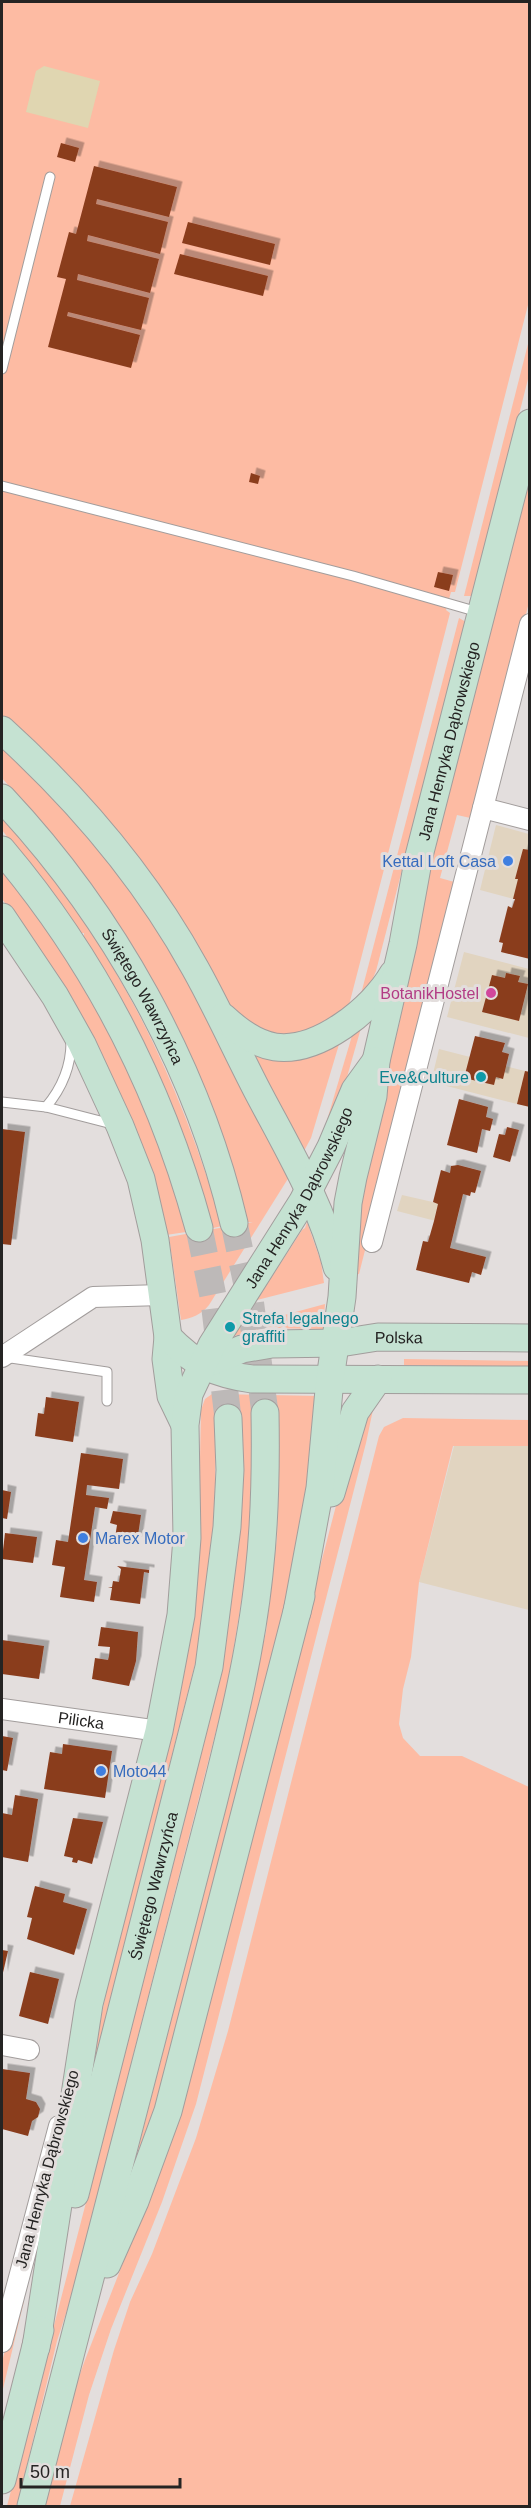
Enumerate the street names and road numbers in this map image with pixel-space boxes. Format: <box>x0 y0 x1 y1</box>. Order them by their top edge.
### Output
street label: Jana Henryka Dąbrowskiego <box>415 640 482 842</box>
street label: Świętego Wawrzyńca <box>99 924 187 1067</box>
street label: Jana Henryka Dąbrowskiego <box>242 1104 355 1291</box>
street label: Polska <box>375 1328 423 1346</box>
street label: Pilicka <box>57 1708 105 1732</box>
street label: Świętego Wawrzyńca <box>125 1810 180 1962</box>
street label: Jana Henryka Dąbrowskiego <box>12 2068 82 2270</box>

